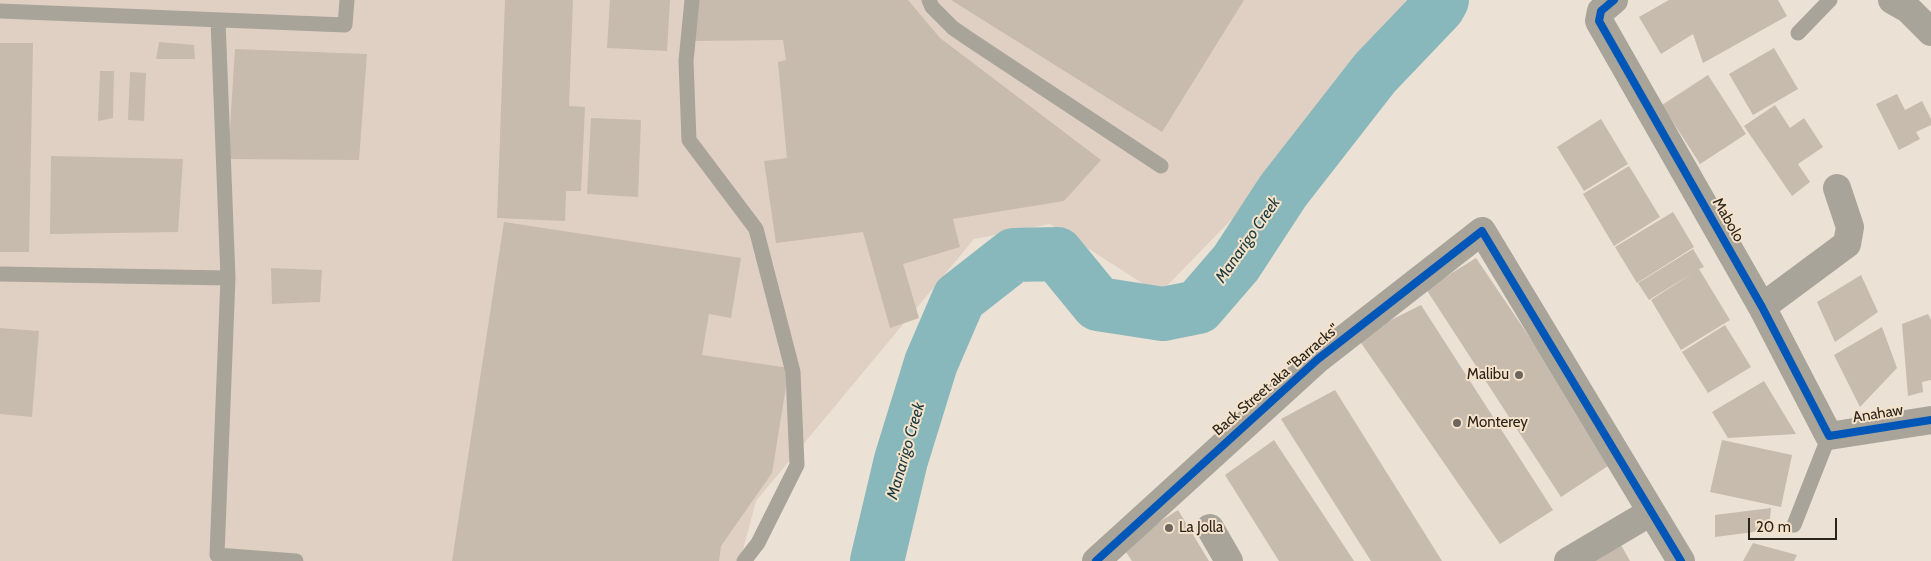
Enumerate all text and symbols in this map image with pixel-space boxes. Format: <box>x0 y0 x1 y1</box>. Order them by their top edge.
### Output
water label: Manarigo Creek <box>1211 194 1285 286</box>
street label: Mabolo <box>1708 195 1748 245</box>
street label: Back Street aka "Barracks" <box>1209 320 1343 440</box>
place label: Malibu <box>1467 366 1509 384</box>
marker: Malibu <box>1513 369 1525 381</box>
water label: Manarigo Creek <box>883 400 929 502</box>
street label: Anahaw <box>1851 401 1905 427</box>
place label: Monterey <box>1467 414 1528 432</box>
marker: Monterey <box>1451 417 1463 429</box>
scale bar <box>1751 508 1840 540</box>
text: 20 m <box>1756 518 1791 536</box>
place label: La Jolla <box>1179 519 1223 537</box>
marker: La Jolla <box>1163 522 1175 534</box>

